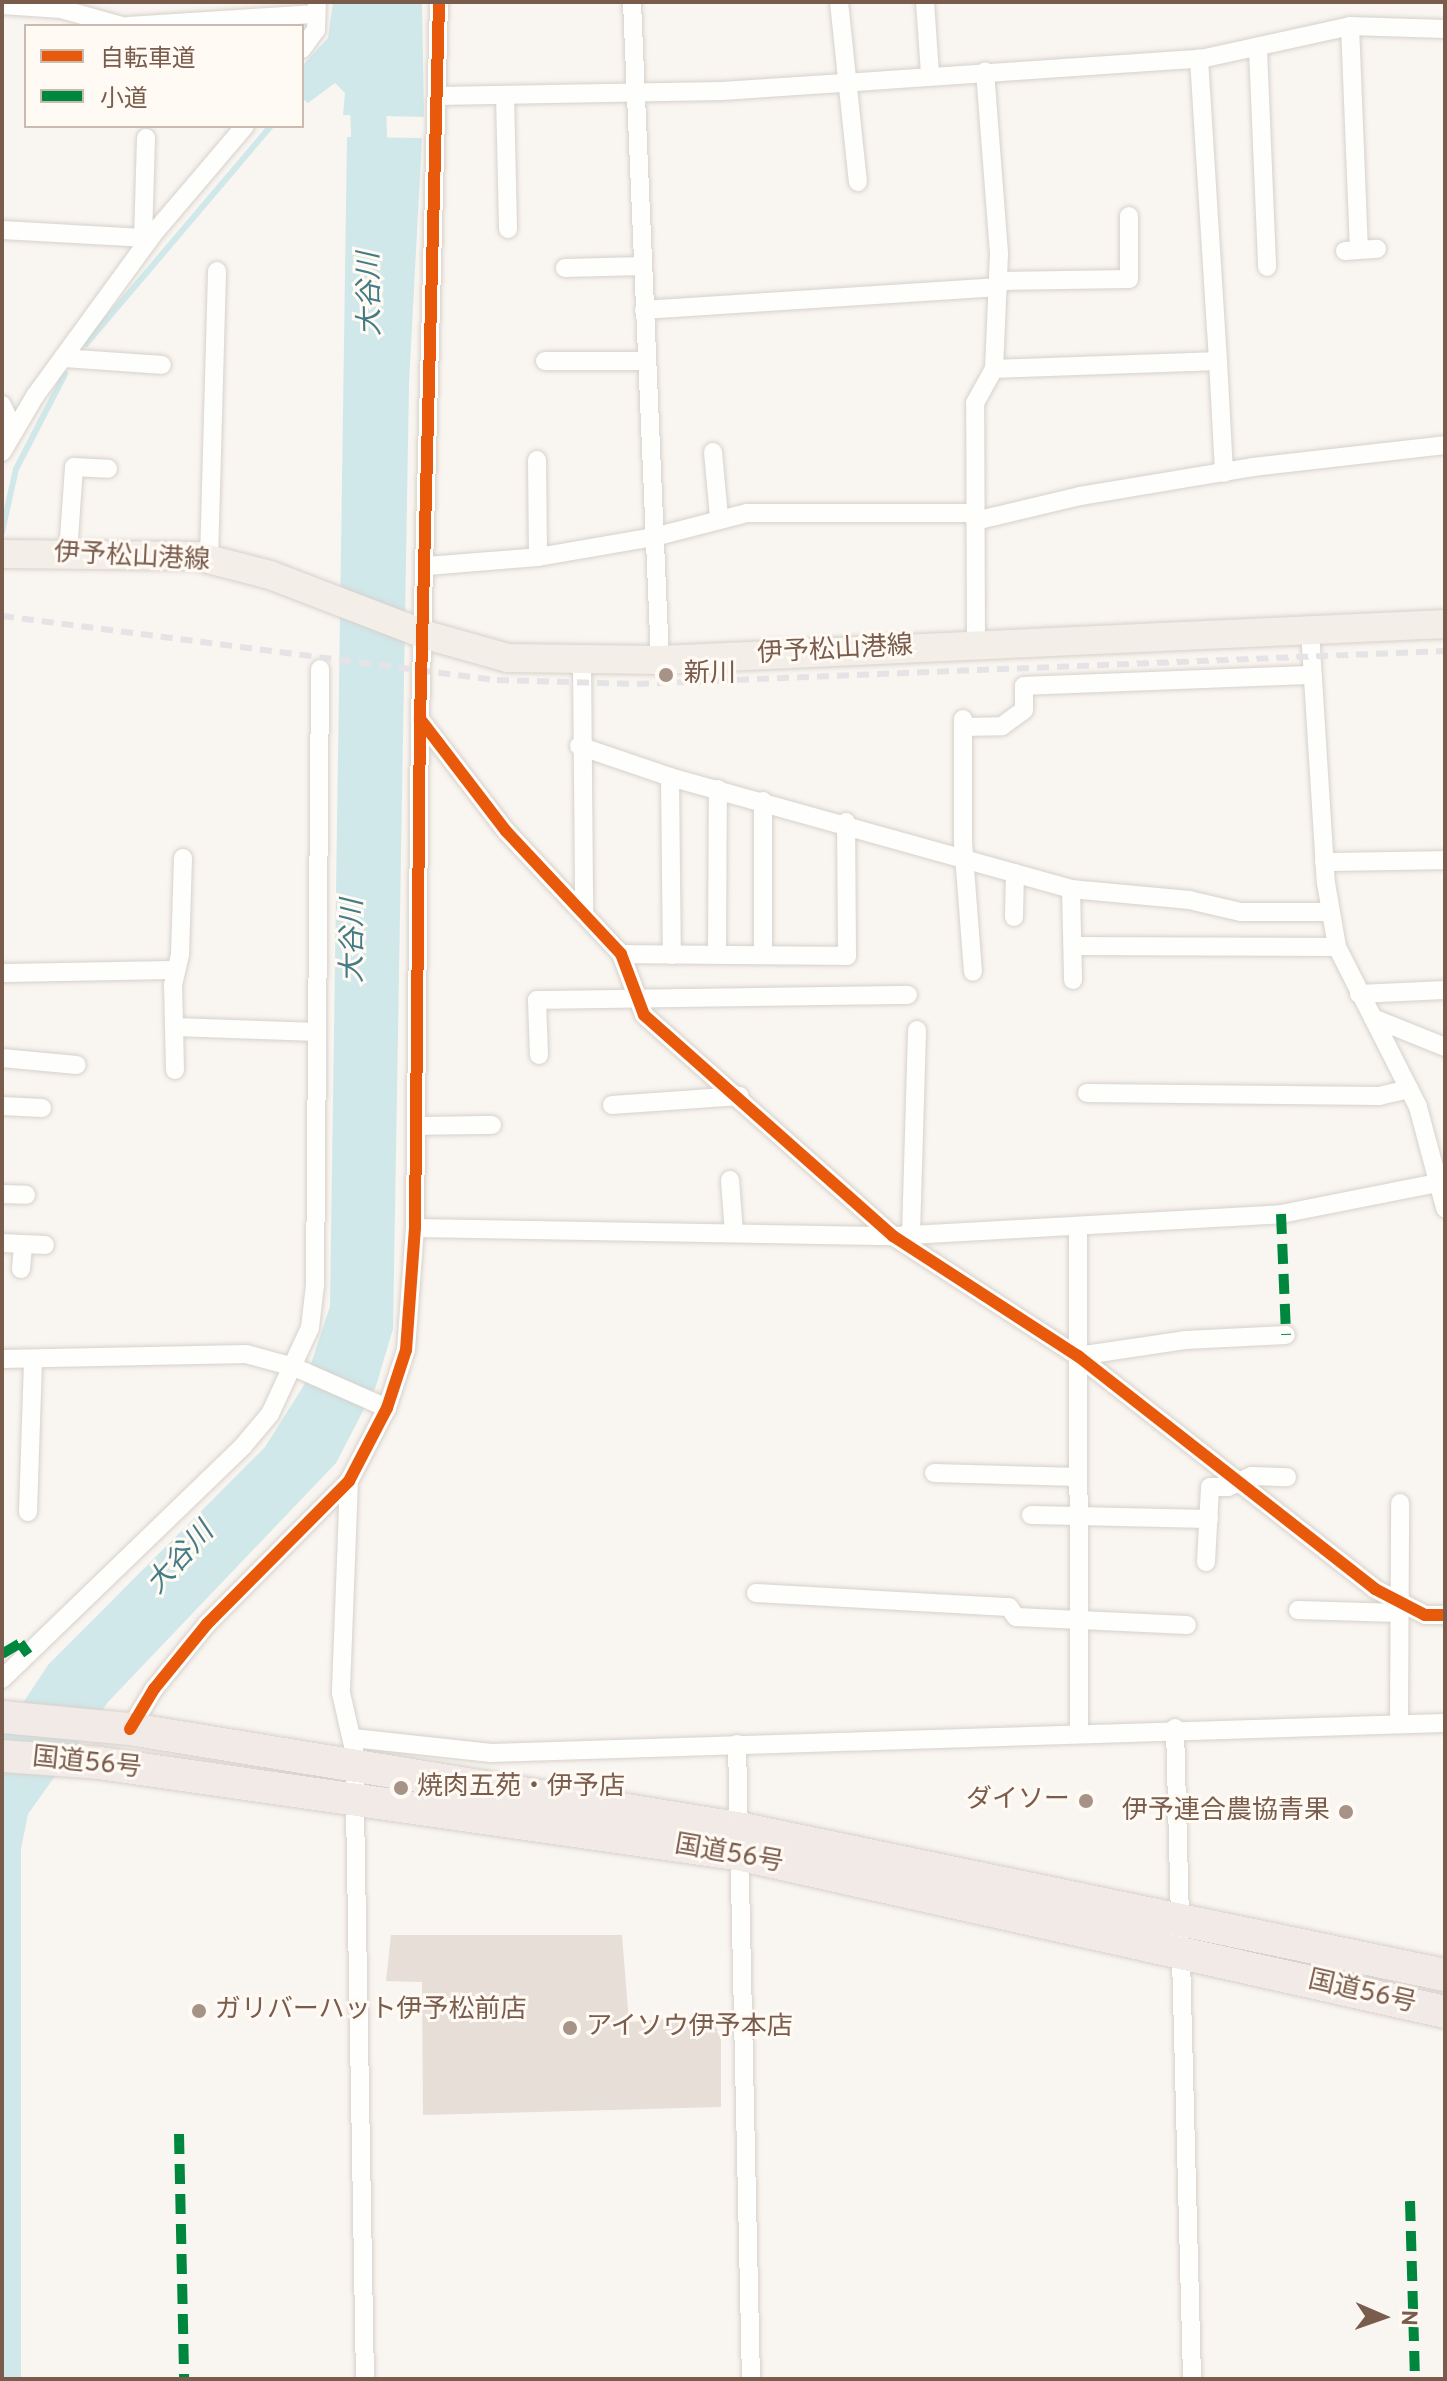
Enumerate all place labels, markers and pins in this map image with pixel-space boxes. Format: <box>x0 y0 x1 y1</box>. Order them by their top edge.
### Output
place label: 新川 <box>684 659 736 691</box>
marker: 新川 <box>655 664 677 686</box>
place label: 焼肉五苑・伊予店 <box>417 1772 625 1804</box>
marker: 焼肉五苑・伊予店 <box>392 1779 410 1797</box>
place label: ダイソー <box>966 1785 1070 1817</box>
marker: ダイソー <box>1077 1792 1095 1810</box>
place label: 伊予連合農協青果 <box>1122 1796 1330 1828</box>
marker: 伊予連合農協青果 <box>1337 1803 1355 1821</box>
place label: ガリバーハット伊予松前店 <box>215 1995 527 2027</box>
marker: ガリバーハット伊予松前店 <box>190 2002 208 2020</box>
place label: アイソウ伊予本店 <box>586 2012 794 2044</box>
marker: アイソウ伊予本店 <box>561 2019 579 2037</box>

